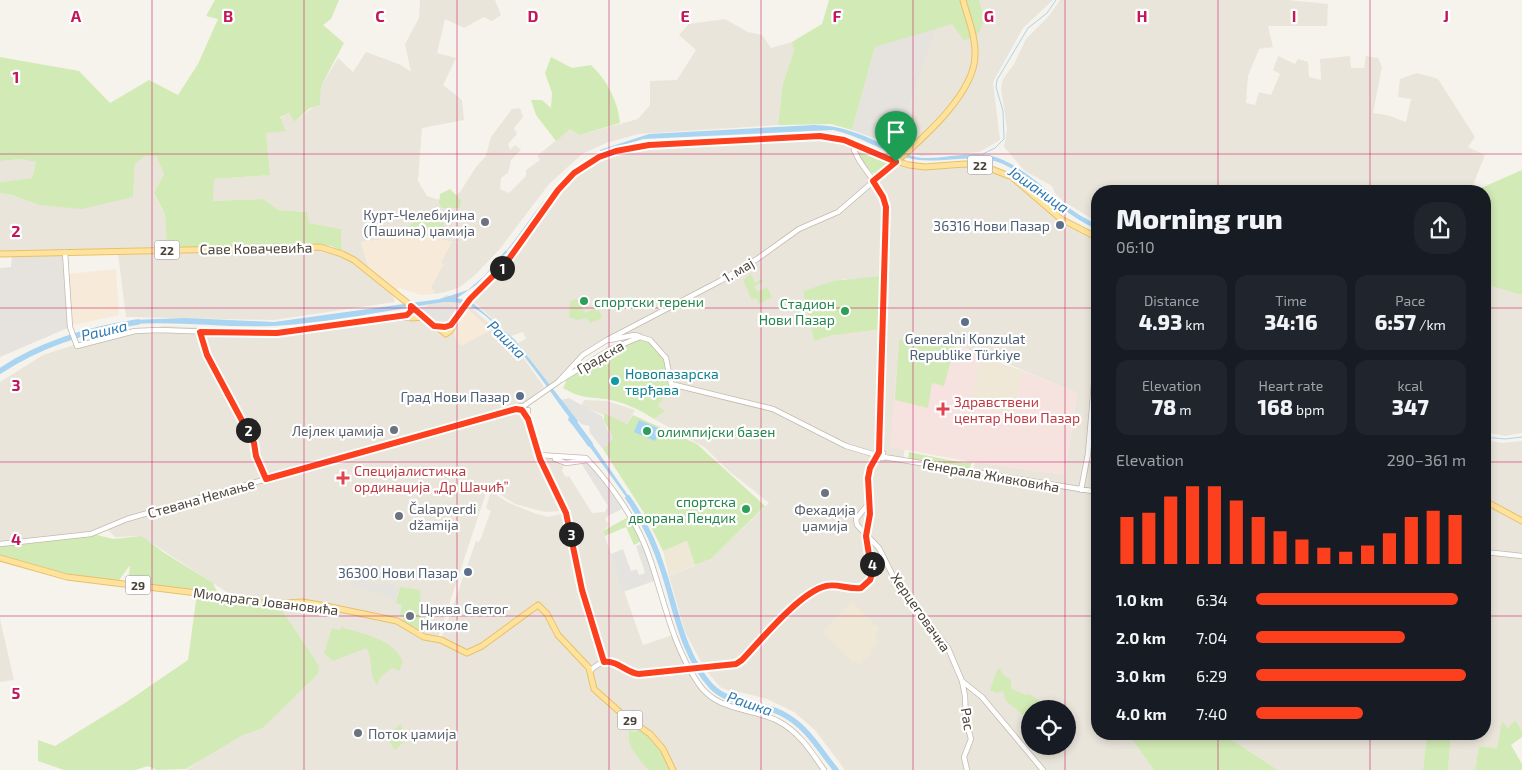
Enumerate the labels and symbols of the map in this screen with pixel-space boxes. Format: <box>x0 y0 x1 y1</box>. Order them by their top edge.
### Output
text: A <box>71 6 82 25</box>
text: B <box>223 6 233 25</box>
text: C <box>375 6 385 25</box>
text: D <box>528 6 539 25</box>
text: E <box>680 6 690 25</box>
text: F <box>833 6 842 25</box>
text: G <box>984 6 994 25</box>
text: H <box>1136 6 1148 25</box>
text: I <box>1292 6 1296 25</box>
text: J <box>1443 6 1449 25</box>
text: 1 <box>13 67 19 86</box>
pin <box>875 111 917 162</box>
road number: 22 <box>968 156 992 174</box>
water label: Јошаница <box>1004 161 1073 216</box>
place label: Курт-Челебијина (Пашина) џамија <box>363 206 475 239</box>
marker: Курт-Челебијина (Пашина) џамија <box>479 216 491 228</box>
place label: 36316 Нови Пазар <box>933 217 1050 234</box>
marker: 36316 Нови Пазар <box>1054 219 1066 231</box>
text: 2 <box>11 221 21 240</box>
street label: Саве Ковачевића <box>199 239 313 257</box>
road number: 22 <box>154 240 180 260</box>
street label: 1. мај <box>719 254 757 286</box>
pin: 1 <box>490 256 514 280</box>
place label: спортски терени <box>594 293 704 310</box>
marker: спортски терени <box>578 295 590 307</box>
place label: Стадион Нови Пазар <box>759 295 835 328</box>
marker: Стадион Нови Пазар <box>839 305 851 317</box>
water label: Рашка <box>79 316 129 344</box>
water label: Рашка <box>484 316 530 362</box>
marker: Generalni Konzulat Republike Türkiye <box>959 316 971 328</box>
place label: Generalni Konzulat Republike Türkiye <box>905 330 1025 363</box>
street label: Градска <box>573 337 627 377</box>
place label: Новопазарска тврђава <box>625 365 719 398</box>
text: 3 <box>11 375 21 394</box>
marker: Новопазарска тврђава <box>609 375 621 387</box>
place label: Град Нови Пазар <box>401 388 510 405</box>
marker: Град Нови Пазар <box>514 390 526 402</box>
place label: Здравствени центар Нови Пазар <box>954 393 1080 426</box>
marker: Здравствени центар Нови Пазар <box>936 402 950 416</box>
pin: 2 <box>236 418 260 442</box>
place label: Лејлек џамија <box>292 422 384 439</box>
place label: олимпијски базен <box>657 423 775 440</box>
marker: Лејлек џамија <box>388 424 400 436</box>
marker: олимпијски базен <box>641 425 653 437</box>
street label: Генерала Живковића <box>921 455 1061 495</box>
place label: Специјалистичка ординација „Др Шачић” <box>354 462 509 495</box>
marker: Специјалистичка ординација „Др Шачић” <box>336 471 350 485</box>
street label: Стевана Немање <box>145 475 257 521</box>
marker: Фехадија џамија <box>819 487 831 499</box>
place label: спортска дворана Пендик <box>628 493 736 526</box>
place label: Čalapverdi džamija <box>409 500 476 533</box>
place label: Фехадија џамија <box>794 501 856 534</box>
marker: спортска дворана Пендик <box>740 503 752 515</box>
marker: Čalapverdi džamija <box>393 510 405 522</box>
pin: 3 <box>558 522 584 546</box>
text: 4 <box>11 529 21 548</box>
pin: 4 <box>860 552 884 576</box>
place label: 36300 Нови Пазар <box>338 564 458 581</box>
marker: 36300 Нови Пазар <box>462 566 474 578</box>
street label: Херцеговачка <box>888 569 954 655</box>
road number: 29 <box>126 576 150 594</box>
street label: Миодрага Јовановића <box>193 584 339 618</box>
place label: Црква Светог Николе <box>420 600 509 633</box>
marker: Црква Светог Николе <box>404 610 416 622</box>
text: 5 <box>12 683 21 702</box>
water label: Рашка <box>725 687 775 719</box>
street label: Рас <box>958 706 978 732</box>
road number: 29 <box>618 710 642 730</box>
place label: Поток џамија <box>368 725 456 742</box>
marker: Поток џамија <box>352 727 364 739</box>

